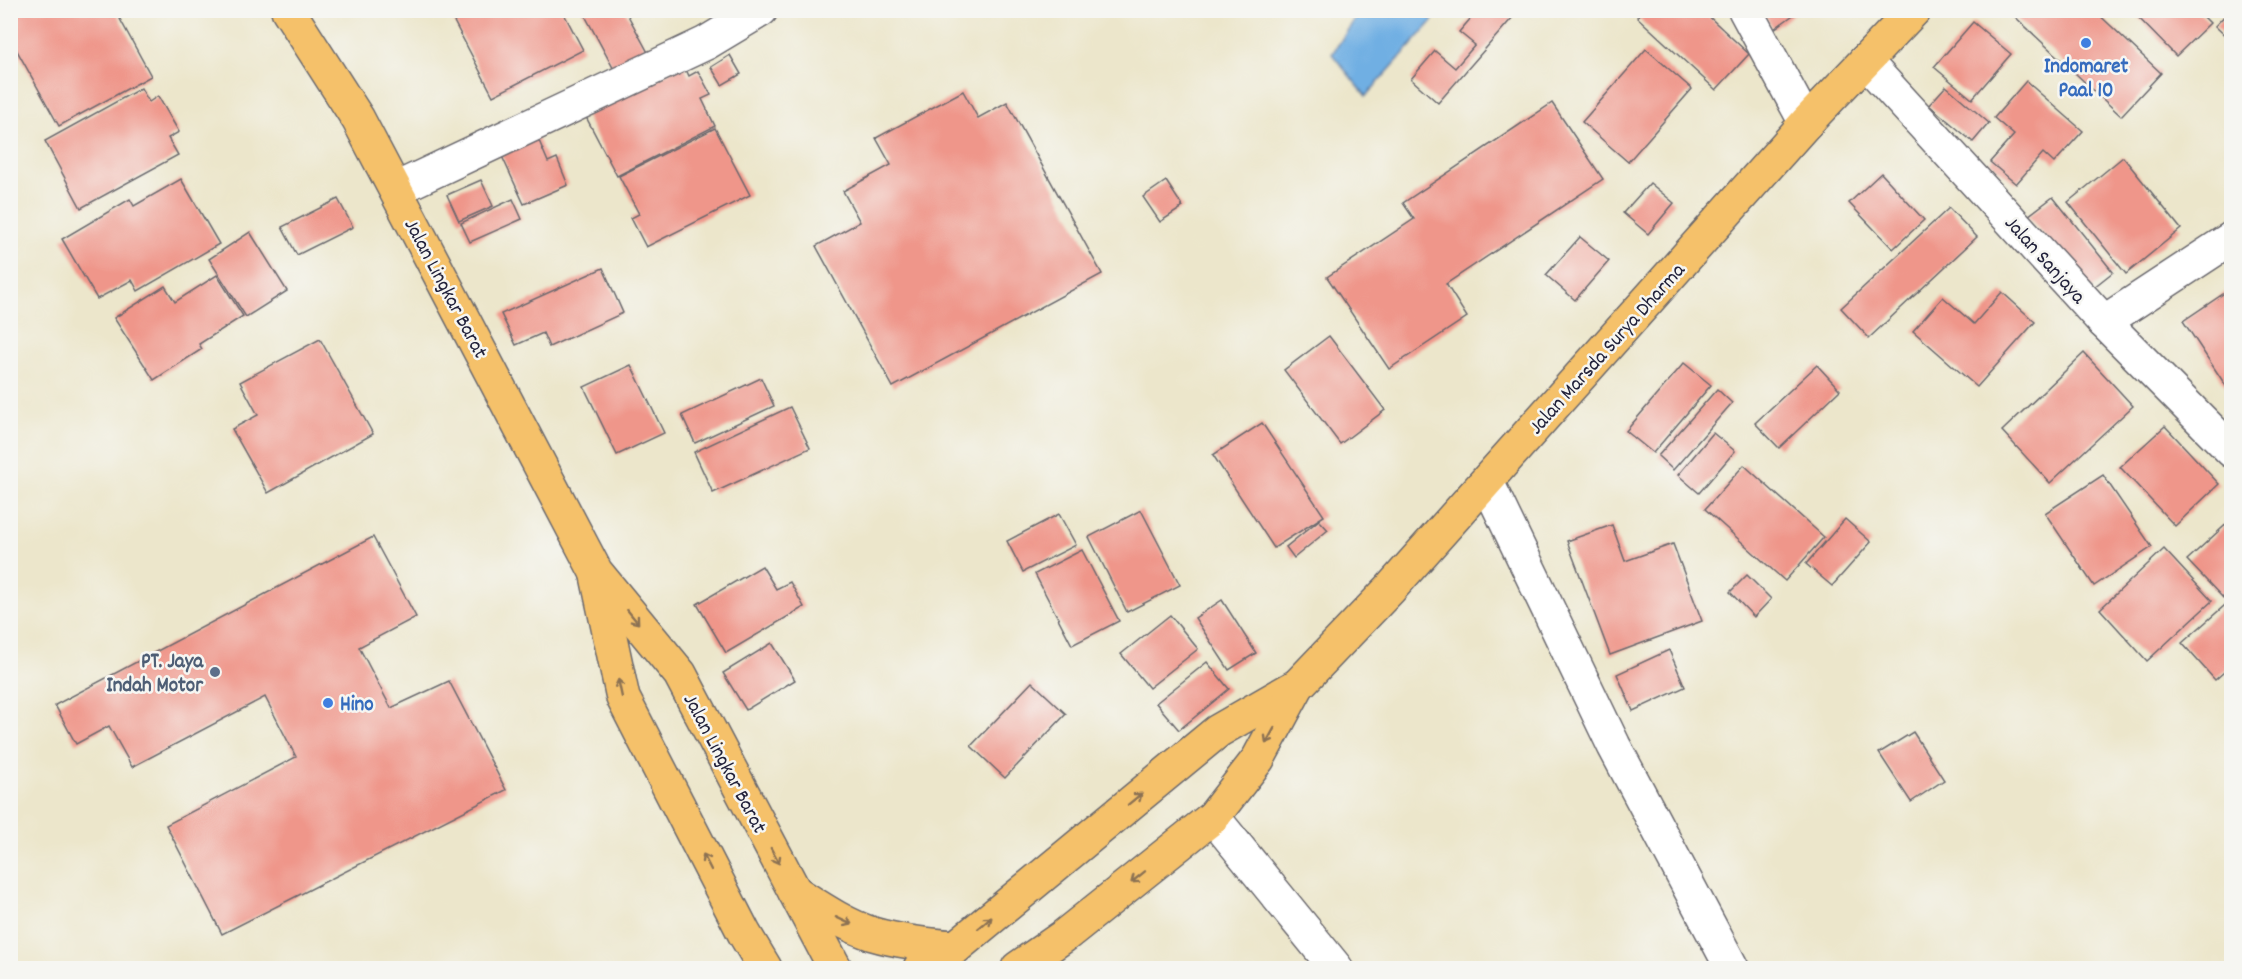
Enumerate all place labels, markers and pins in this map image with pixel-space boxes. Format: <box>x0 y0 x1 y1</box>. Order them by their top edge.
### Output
marker: Indomaret Paal 10 <box>2079 36 2093 50</box>
place label: Indomaret Paal 10 <box>2044 53 2128 107</box>
place label: PT. Jaya Indah Motor <box>106 648 204 702</box>
marker: PT. Jaya Indah Motor <box>208 665 222 679</box>
place label: Hino <box>340 691 374 721</box>
marker: Hino <box>321 696 335 710</box>

